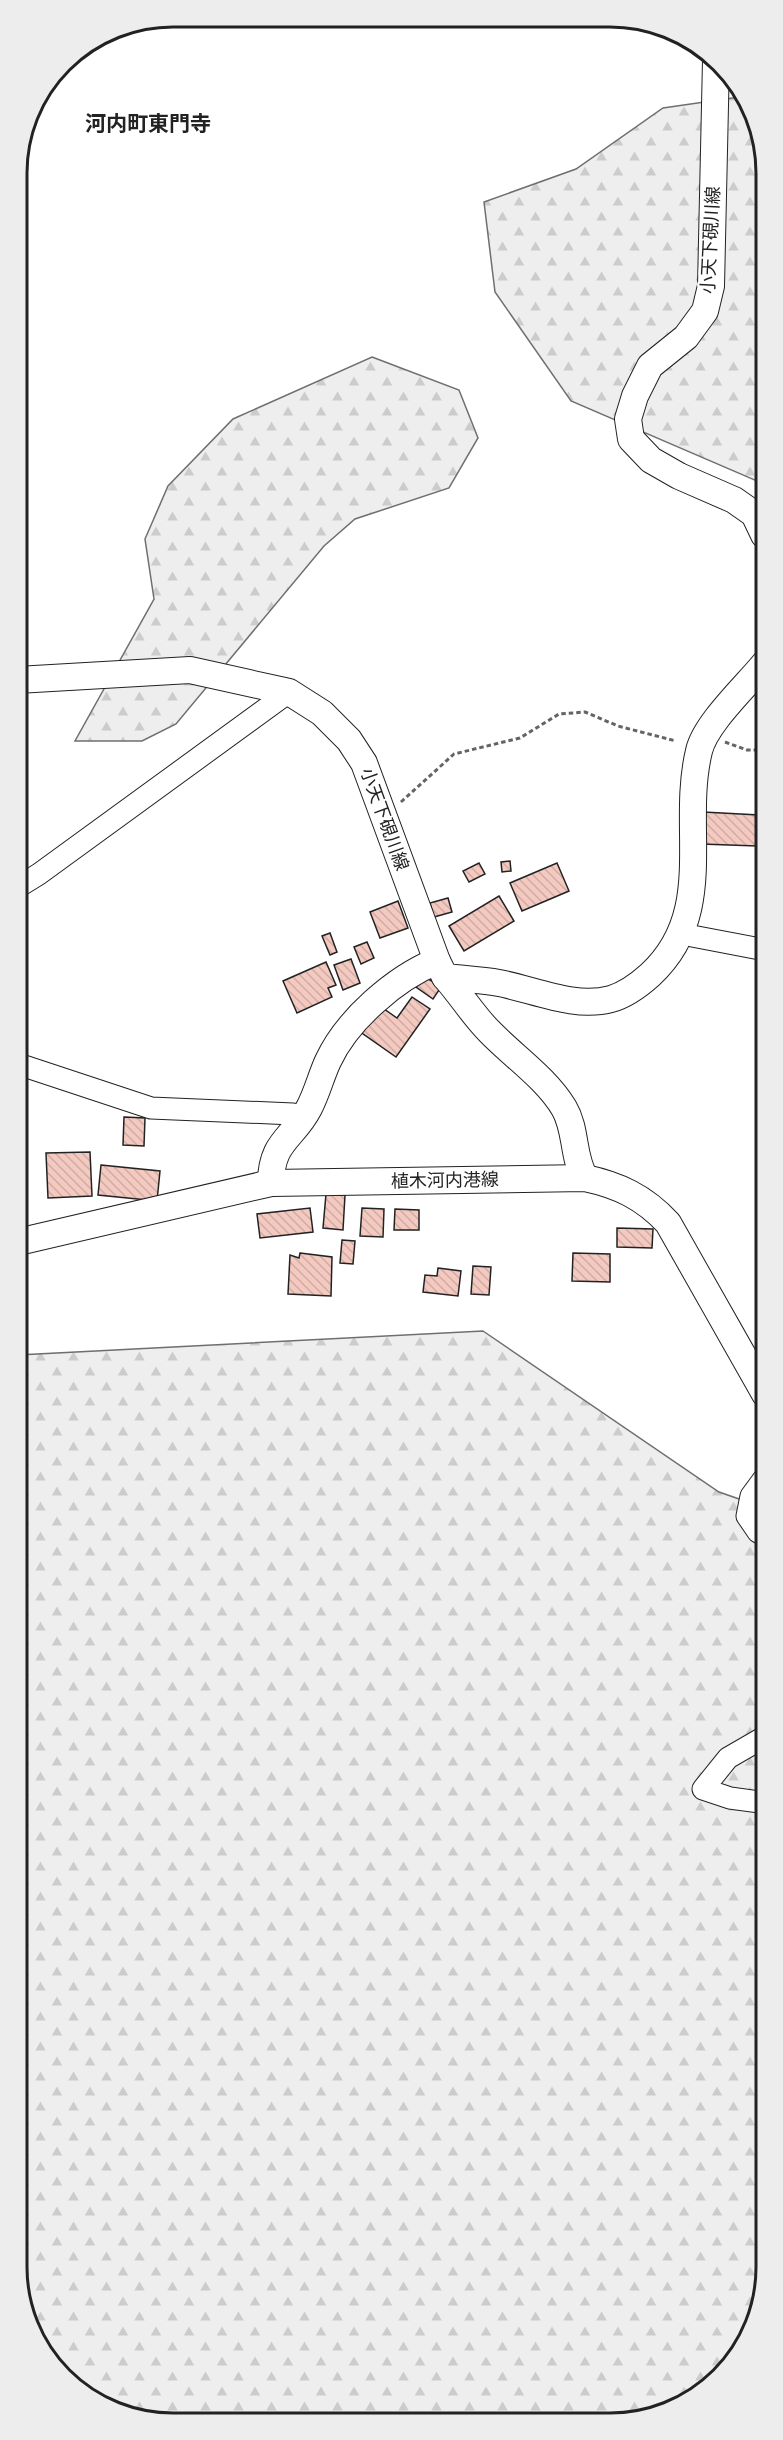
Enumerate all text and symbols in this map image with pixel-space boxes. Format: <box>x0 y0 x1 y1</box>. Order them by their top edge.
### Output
district label: 河内町東門寺 <box>85 109 211 138</box>
street label: 小天下硯川線 <box>695 185 725 295</box>
street label: 小天下硯川線 <box>355 764 415 874</box>
street label: 植木河内港線 <box>391 1167 499 1193</box>

